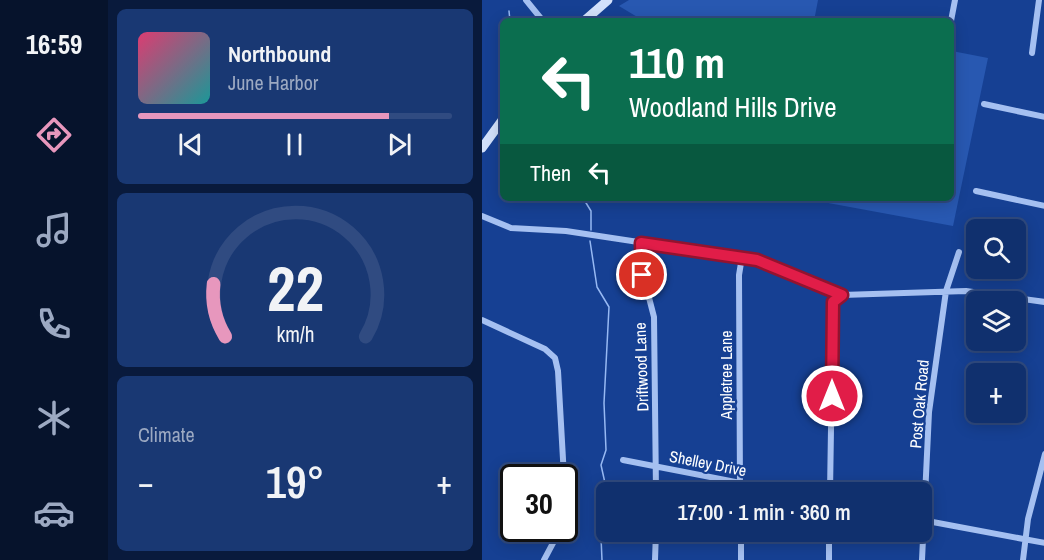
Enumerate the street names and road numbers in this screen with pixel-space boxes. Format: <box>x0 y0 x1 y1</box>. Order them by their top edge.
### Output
street label: Driftwood Lane <box>628 322 654 412</box>
street label: Appletree Lane <box>715 331 737 421</box>
street label: Post Oak Road <box>904 359 934 449</box>
street label: Shelley Drive <box>668 445 748 481</box>

